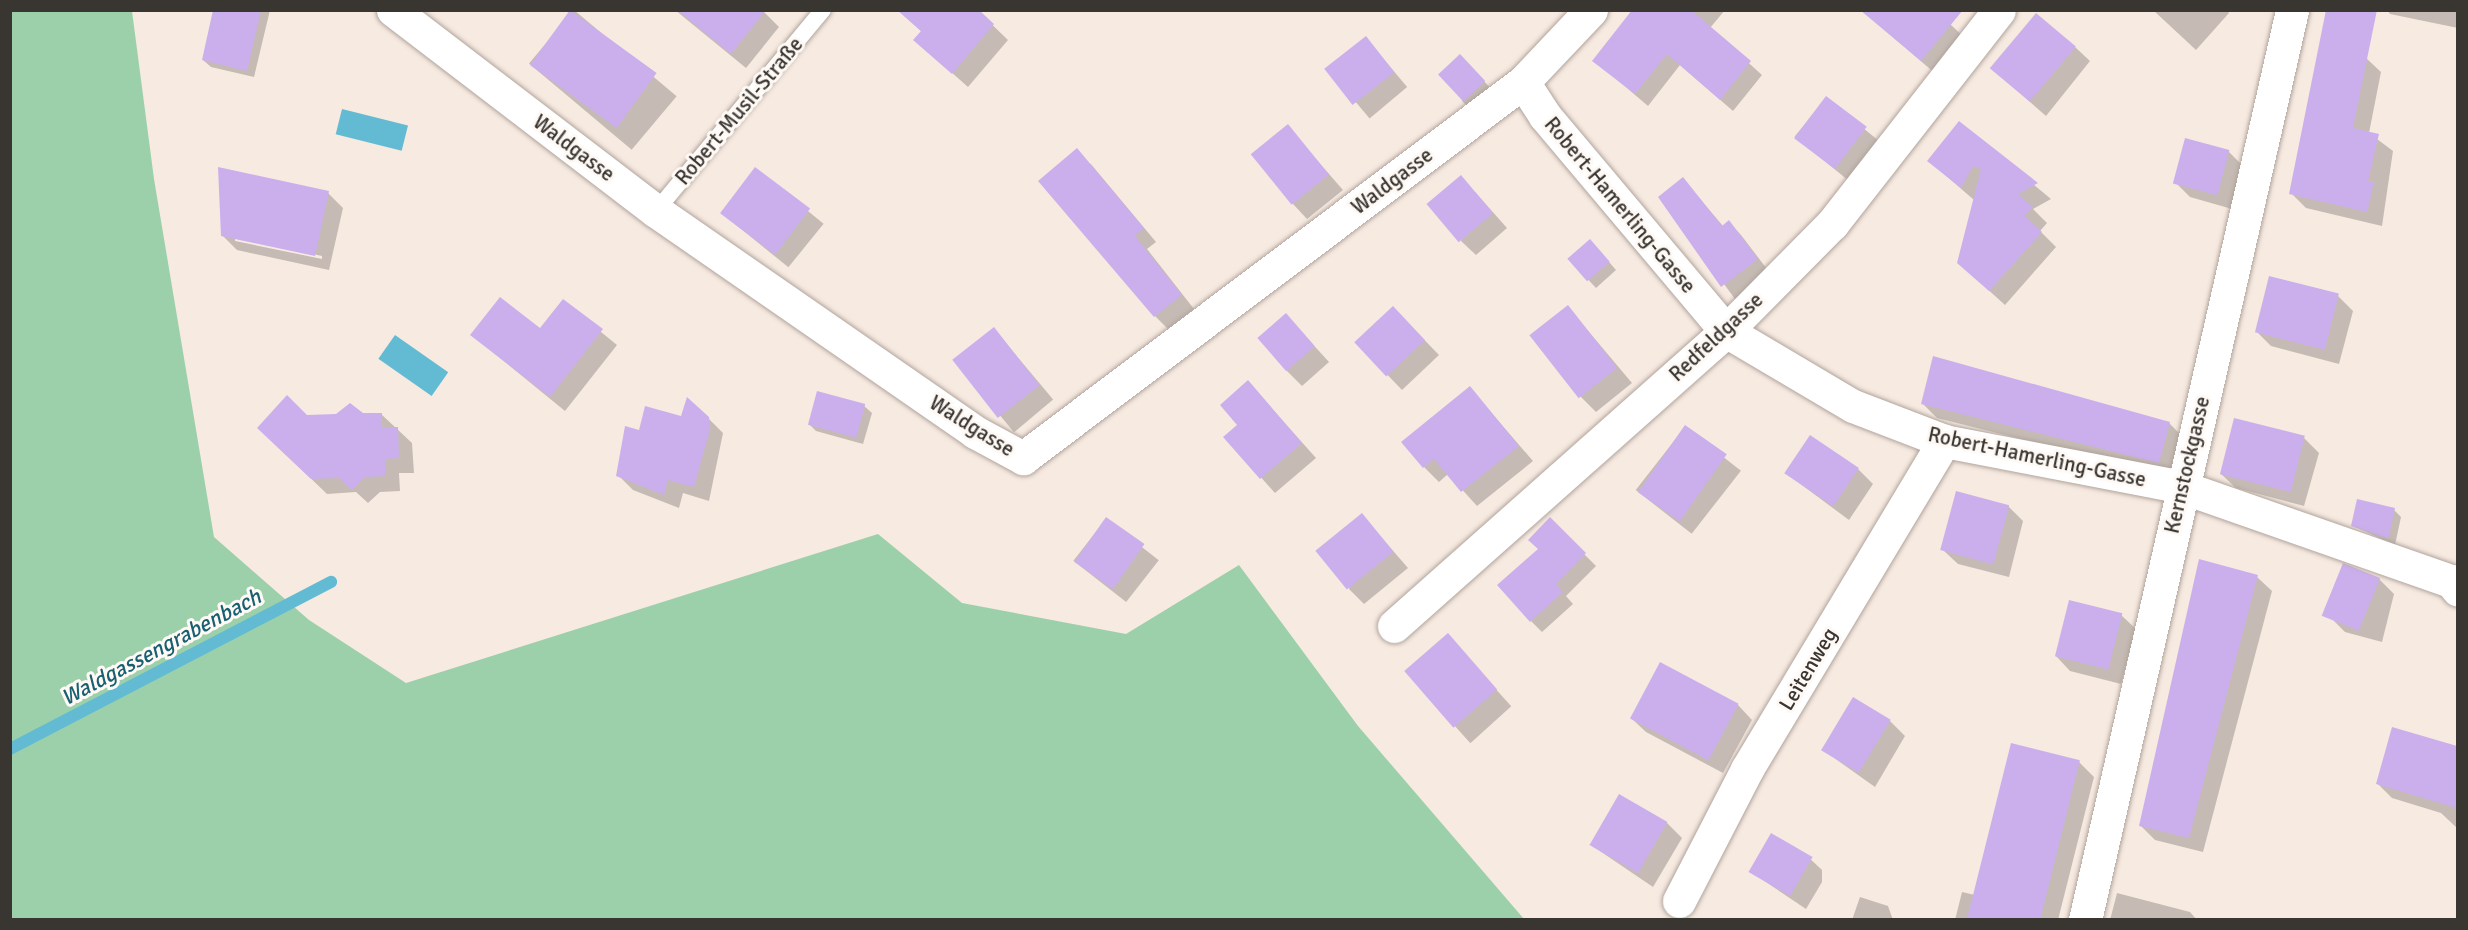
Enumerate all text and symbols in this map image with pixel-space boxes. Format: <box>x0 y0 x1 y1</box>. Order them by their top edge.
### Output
street label: Robert-Musil-Straße <box>670 32 808 190</box>
street label: Waldgasse <box>528 109 620 187</box>
street label: Robert-Hamerling-Gasse <box>1539 112 1701 298</box>
street label: Waldgasse <box>1346 142 1438 220</box>
street label: Redfeldgasse <box>1664 287 1768 387</box>
street label: Waldgasse <box>925 390 1019 462</box>
street label: Kernstockgasse <box>2159 394 2215 536</box>
street label: Robert-Hamerling-Gasse <box>1926 422 2148 492</box>
water label: Waldgassengrabenbach <box>57 583 265 711</box>
street label: Leitenweg <box>1774 623 1842 715</box>

